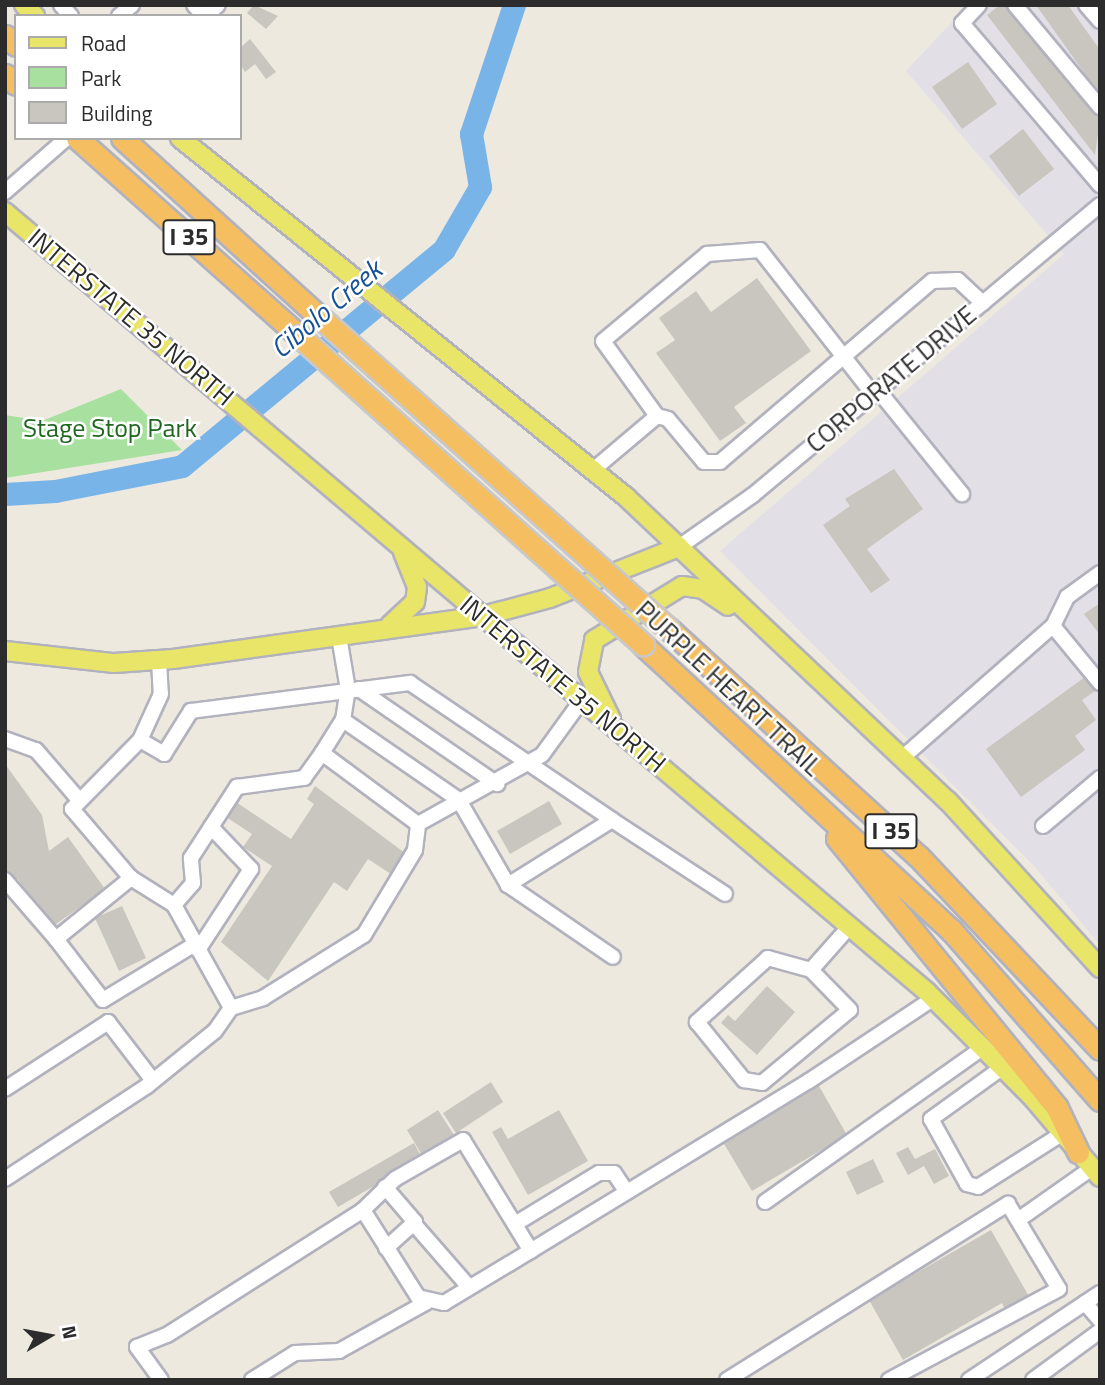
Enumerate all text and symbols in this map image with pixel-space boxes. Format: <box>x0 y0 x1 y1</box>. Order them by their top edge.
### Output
legend <box>14 14 242 140</box>
text: Road <box>81 27 126 59</box>
text: Park <box>81 62 121 94</box>
text: Building <box>81 97 152 129</box>
road number: I 35 <box>161 216 217 258</box>
street label: INTERSTATE 35 NORTH <box>22 222 240 412</box>
water label: Cibolo Creek <box>264 253 388 365</box>
street label: CORPORATE DRIVE <box>800 299 982 459</box>
park label: Stage Stop Park <box>23 412 197 444</box>
street label: INTERSTATE 35 NORTH <box>454 589 672 779</box>
street label: PURPLE HEART TRAIL <box>630 594 828 782</box>
road number: I 35 <box>863 810 919 852</box>
north arrow <box>14 1301 84 1371</box>
text: N <box>55 1323 86 1341</box>

